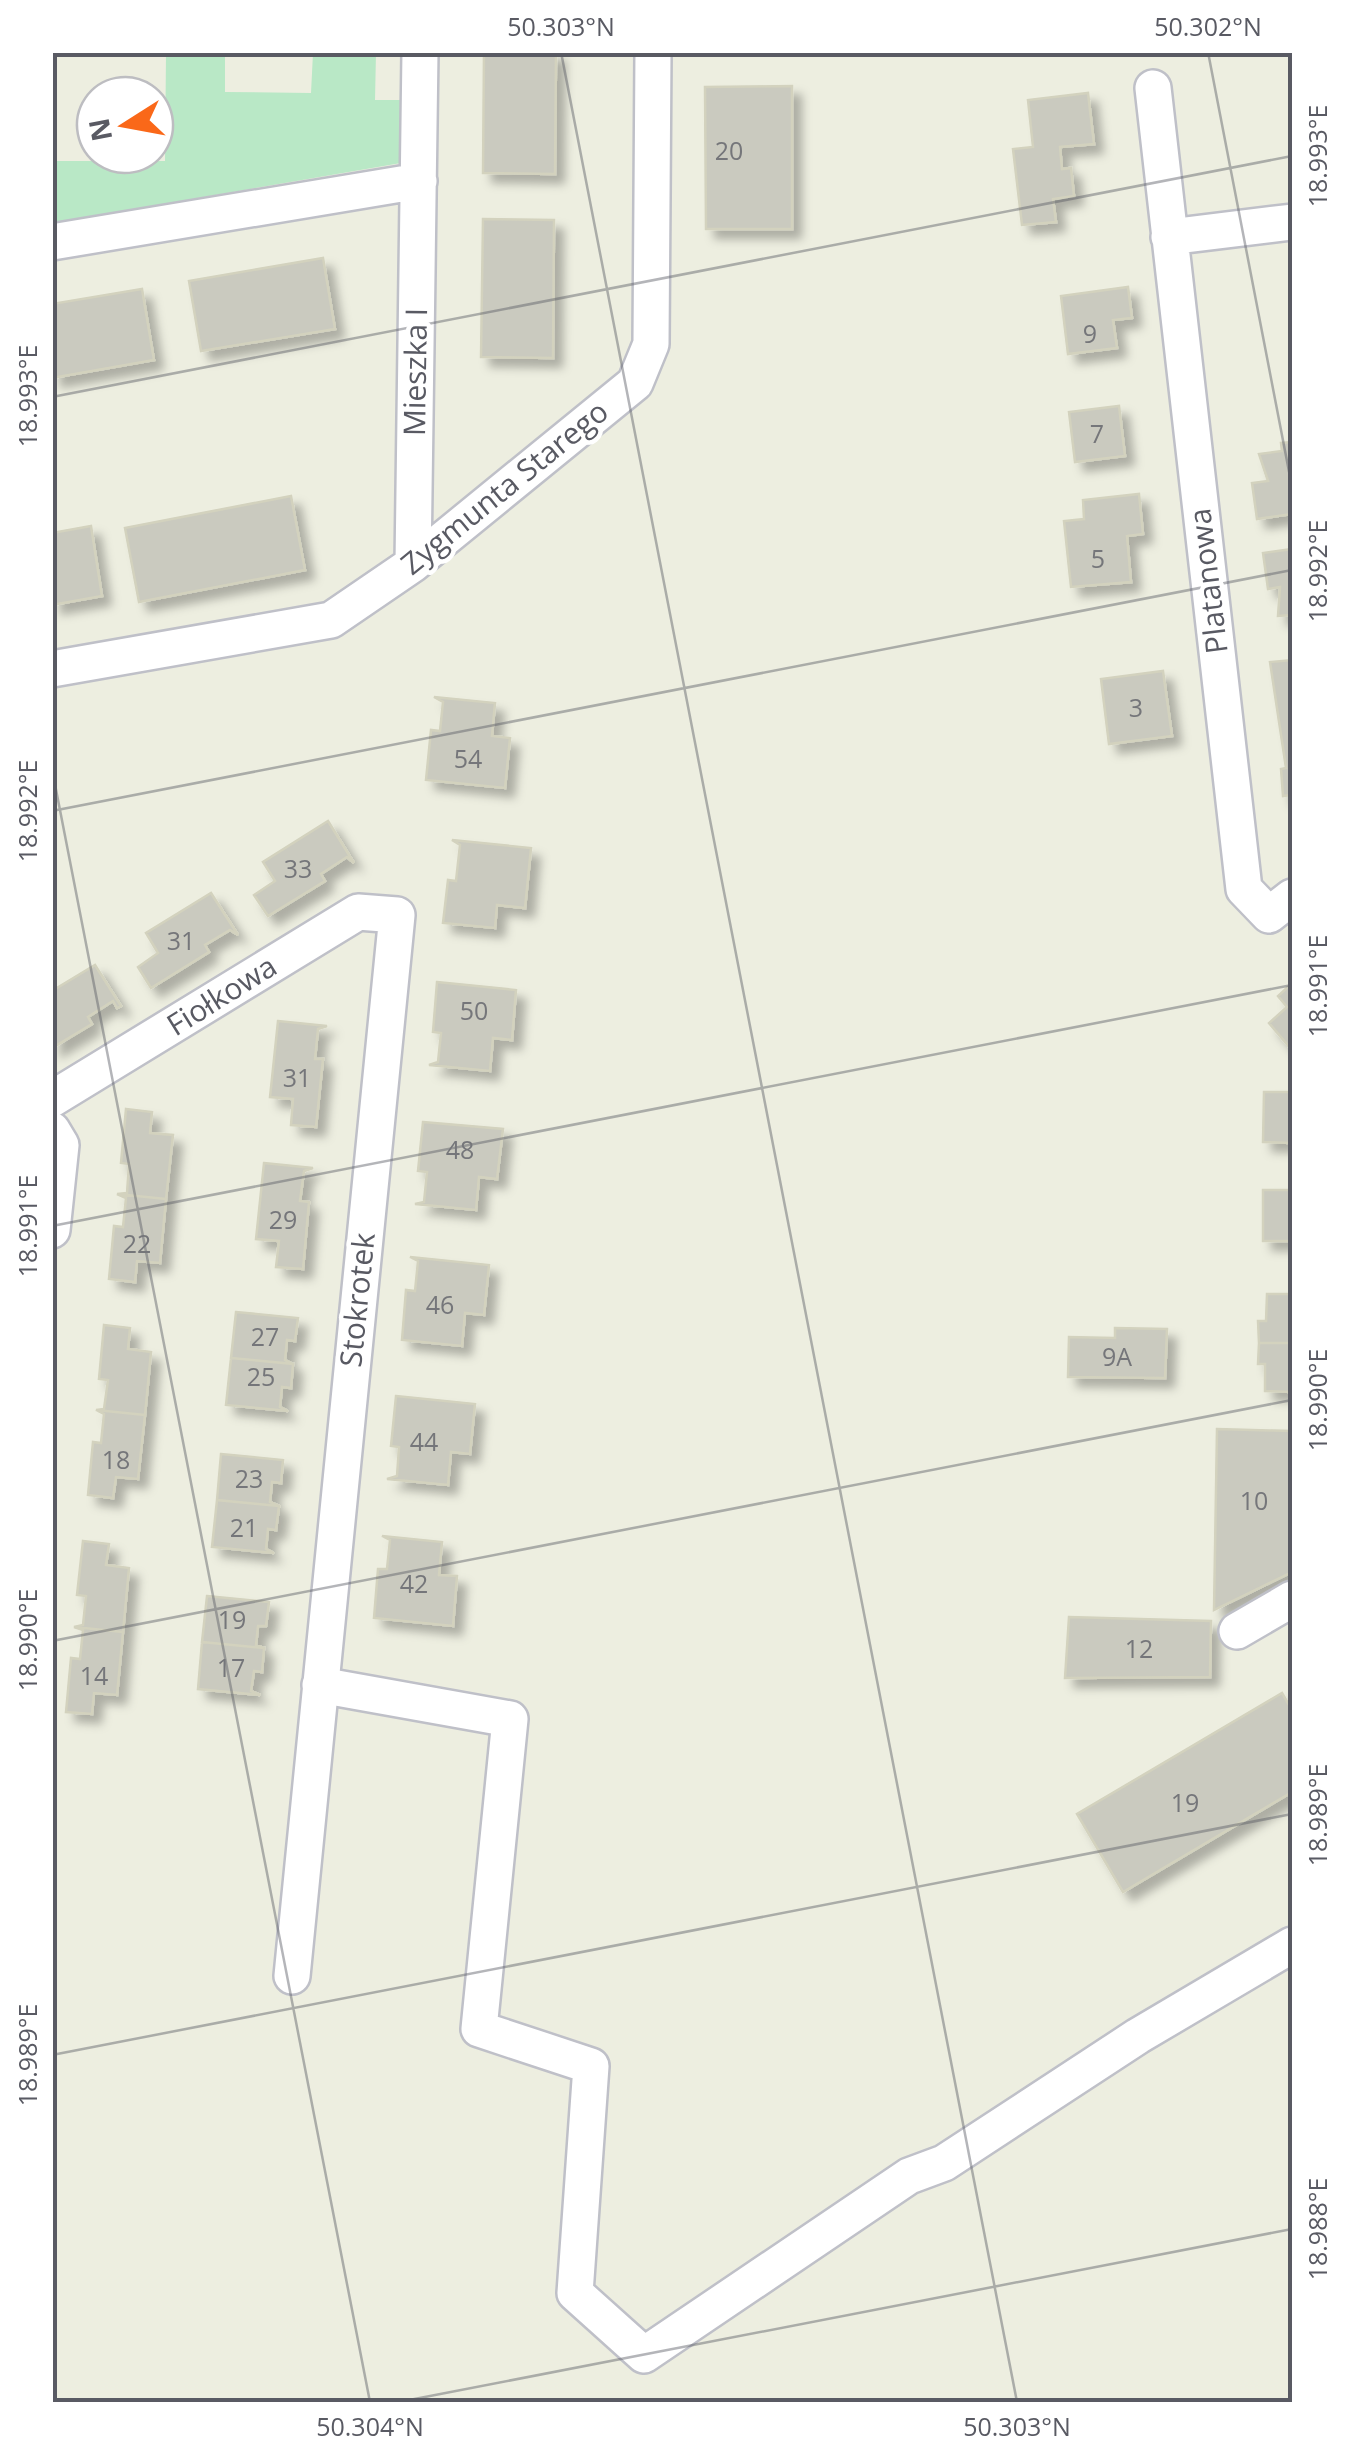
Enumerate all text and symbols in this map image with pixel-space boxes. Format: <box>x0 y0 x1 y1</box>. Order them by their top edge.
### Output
text: 50.303°N <box>507 9 615 43</box>
text: 50.302°N <box>1154 9 1262 43</box>
north arrow <box>75 75 175 175</box>
text: 18.993°E <box>1300 105 1334 207</box>
text: N <box>79 115 120 145</box>
house number: 20 <box>715 133 743 167</box>
street label: Mieszka I <box>393 307 436 437</box>
house number: 9 <box>1083 316 1097 350</box>
text: 18.993°E <box>10 345 44 447</box>
street label: Zygmunta Starego <box>392 391 616 583</box>
house number: 7 <box>1090 416 1104 450</box>
street label: Platanowa <box>1178 506 1237 656</box>
text: 18.992°E <box>1300 520 1334 622</box>
house number: 5 <box>1091 541 1105 575</box>
house number: 3 <box>1129 690 1143 724</box>
house number: 54 <box>454 741 482 775</box>
text: 18.992°E <box>10 760 44 862</box>
house number: 33 <box>284 851 312 885</box>
house number: 31 <box>167 923 195 957</box>
text: 18.991°E <box>1300 935 1334 1037</box>
street label: Fiołkowa <box>158 945 284 1045</box>
house number: 50 <box>460 993 488 1027</box>
house number: 31 <box>283 1060 311 1094</box>
house number: 48 <box>446 1132 474 1166</box>
text: 18.991°E <box>10 1175 44 1277</box>
house number: 29 <box>269 1202 297 1236</box>
house number: 22 <box>123 1226 151 1260</box>
street label: Stokrotek <box>329 1231 384 1369</box>
house number: 46 <box>426 1287 454 1321</box>
house number: 27 <box>251 1319 279 1353</box>
house number: 9A <box>1102 1339 1132 1373</box>
text: 18.990°E <box>1300 1349 1334 1451</box>
house number: 25 <box>247 1359 275 1393</box>
house number: 44 <box>410 1424 438 1458</box>
house number: 18 <box>102 1442 130 1476</box>
house number: 23 <box>235 1461 263 1495</box>
house number: 10 <box>1240 1483 1268 1517</box>
house number: 21 <box>230 1510 258 1544</box>
house number: 42 <box>400 1566 428 1600</box>
text: 18.990°E <box>10 1589 44 1691</box>
house number: 19 <box>218 1602 246 1636</box>
house number: 12 <box>1125 1631 1153 1665</box>
house number: 17 <box>217 1650 245 1684</box>
house number: 14 <box>80 1658 108 1692</box>
text: 18.989°E <box>1300 1764 1334 1866</box>
house number: 19 <box>1171 1785 1199 1819</box>
text: 18.989°E <box>10 2004 44 2106</box>
text: 18.988°E <box>1300 2178 1334 2280</box>
text: 50.304°N <box>316 2409 424 2443</box>
text: 50.303°N <box>963 2409 1071 2443</box>

